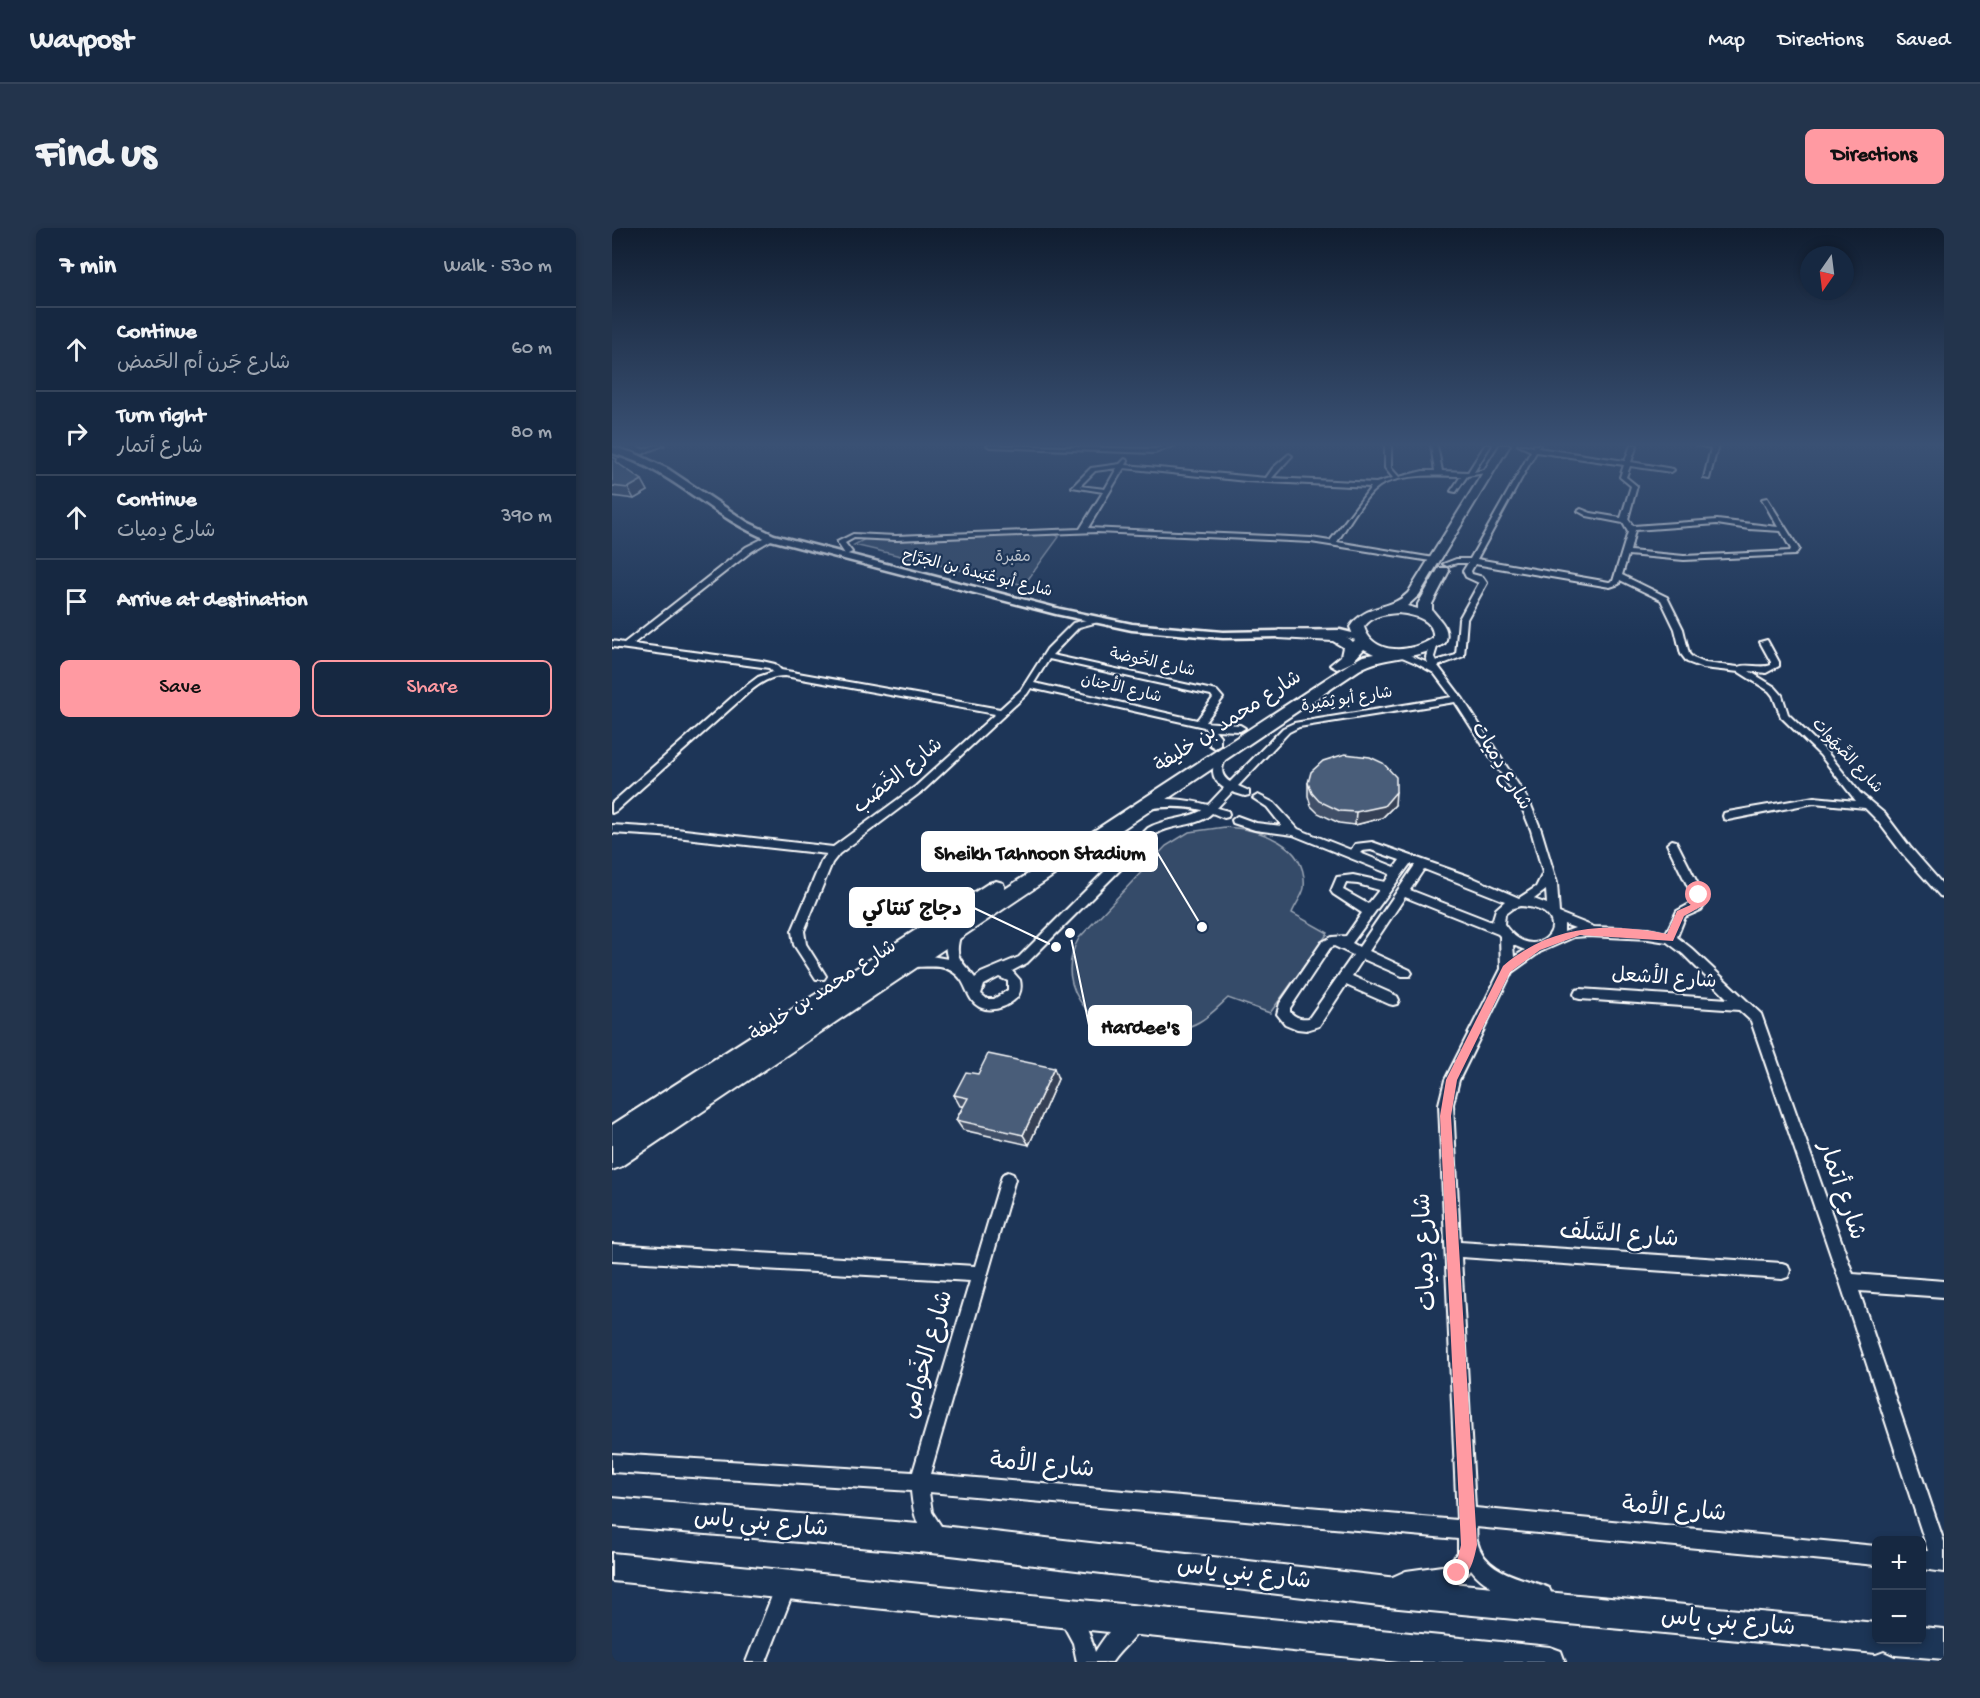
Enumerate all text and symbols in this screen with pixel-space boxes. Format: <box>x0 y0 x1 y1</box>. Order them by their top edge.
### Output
text: Waypost <box>30 25 133 58</box>
text: Map <box>1708 29 1745 54</box>
text: Directions <box>1778 29 1863 54</box>
text: Saved <box>1896 29 1950 54</box>
button: Directions <box>1805 129 1944 184</box>
text: Find us <box>36 132 156 181</box>
north arrow <box>1800 246 1854 300</box>
text: 7 min <box>60 252 116 283</box>
text: Walk · 530 m <box>444 256 552 279</box>
text: Continue <box>117 320 197 346</box>
icon: ahead <box>60 333 93 366</box>
text: 60 m <box>512 338 552 361</box>
text: شارع جَرن أم الحَمض <box>117 353 290 376</box>
text: Turn right <box>117 404 205 430</box>
icon: right <box>60 417 93 450</box>
text: 80 m <box>511 422 552 445</box>
text: شارع أتمار <box>117 437 203 460</box>
text: Continue <box>117 488 197 514</box>
icon: ahead <box>60 501 93 534</box>
text: 390 m <box>501 506 552 529</box>
text: شارع دِميات <box>117 521 215 544</box>
street label: شارع أبو عُبَيدة بن الجَرَّاح <box>900 545 1054 603</box>
park label: مقبرة <box>995 549 1031 568</box>
icon: arrive <box>60 585 93 618</box>
text: Arrive at destination <box>117 588 307 614</box>
street label: شارع الخَوضة <box>1107 643 1197 682</box>
button: Save <box>60 660 300 717</box>
button: Share <box>312 660 552 717</box>
street label: شارع محمد بن خليفة <box>1151 666 1307 779</box>
street label: شارع الأجنان <box>1079 668 1164 709</box>
street label: شارع أبو ثِمَيرة <box>1300 682 1394 718</box>
street label: شارع الصَّهَوات <box>1807 714 1887 798</box>
street label: شارع دِميات <box>1465 718 1536 815</box>
street label: شارع الخَصَب <box>847 731 948 820</box>
callout: Sheikh Tahnoon Stadium <box>922 832 1157 871</box>
text: Sheikh Tahnoon Stadium <box>934 843 1146 868</box>
route start <box>1685 881 1711 907</box>
callout: دجاج كنتاكي <box>850 888 974 927</box>
text: دجاج كنتاكي <box>862 899 962 927</box>
street label: شارع محمد بن خليفة <box>746 935 902 1048</box>
street label: شارع الأشعل <box>1611 960 1718 995</box>
callout: Hardee's <box>1089 1006 1191 1045</box>
text: Hardee's <box>1101 1017 1180 1042</box>
street label: شارع أتمار <box>1809 1135 1874 1244</box>
street label: شارع دِميات <box>1409 1192 1445 1312</box>
street label: شارع السَّلَف <box>1558 1213 1680 1256</box>
street label: شارع الخَواص <box>893 1286 961 1422</box>
street label: شارع الأمة <box>989 1442 1096 1486</box>
street label: شارع الأمة <box>1621 1486 1728 1530</box>
street label: شارع بني ياس <box>692 1505 829 1548</box>
map controls <box>1872 1536 1926 1644</box>
button: + <box>1872 1536 1926 1590</box>
street label: شارع بني ياس <box>1175 1552 1313 1601</box>
route end <box>1443 1559 1469 1585</box>
button: − <box>1872 1590 1926 1644</box>
street label: شارع بني ياس <box>1659 1604 1796 1647</box>

